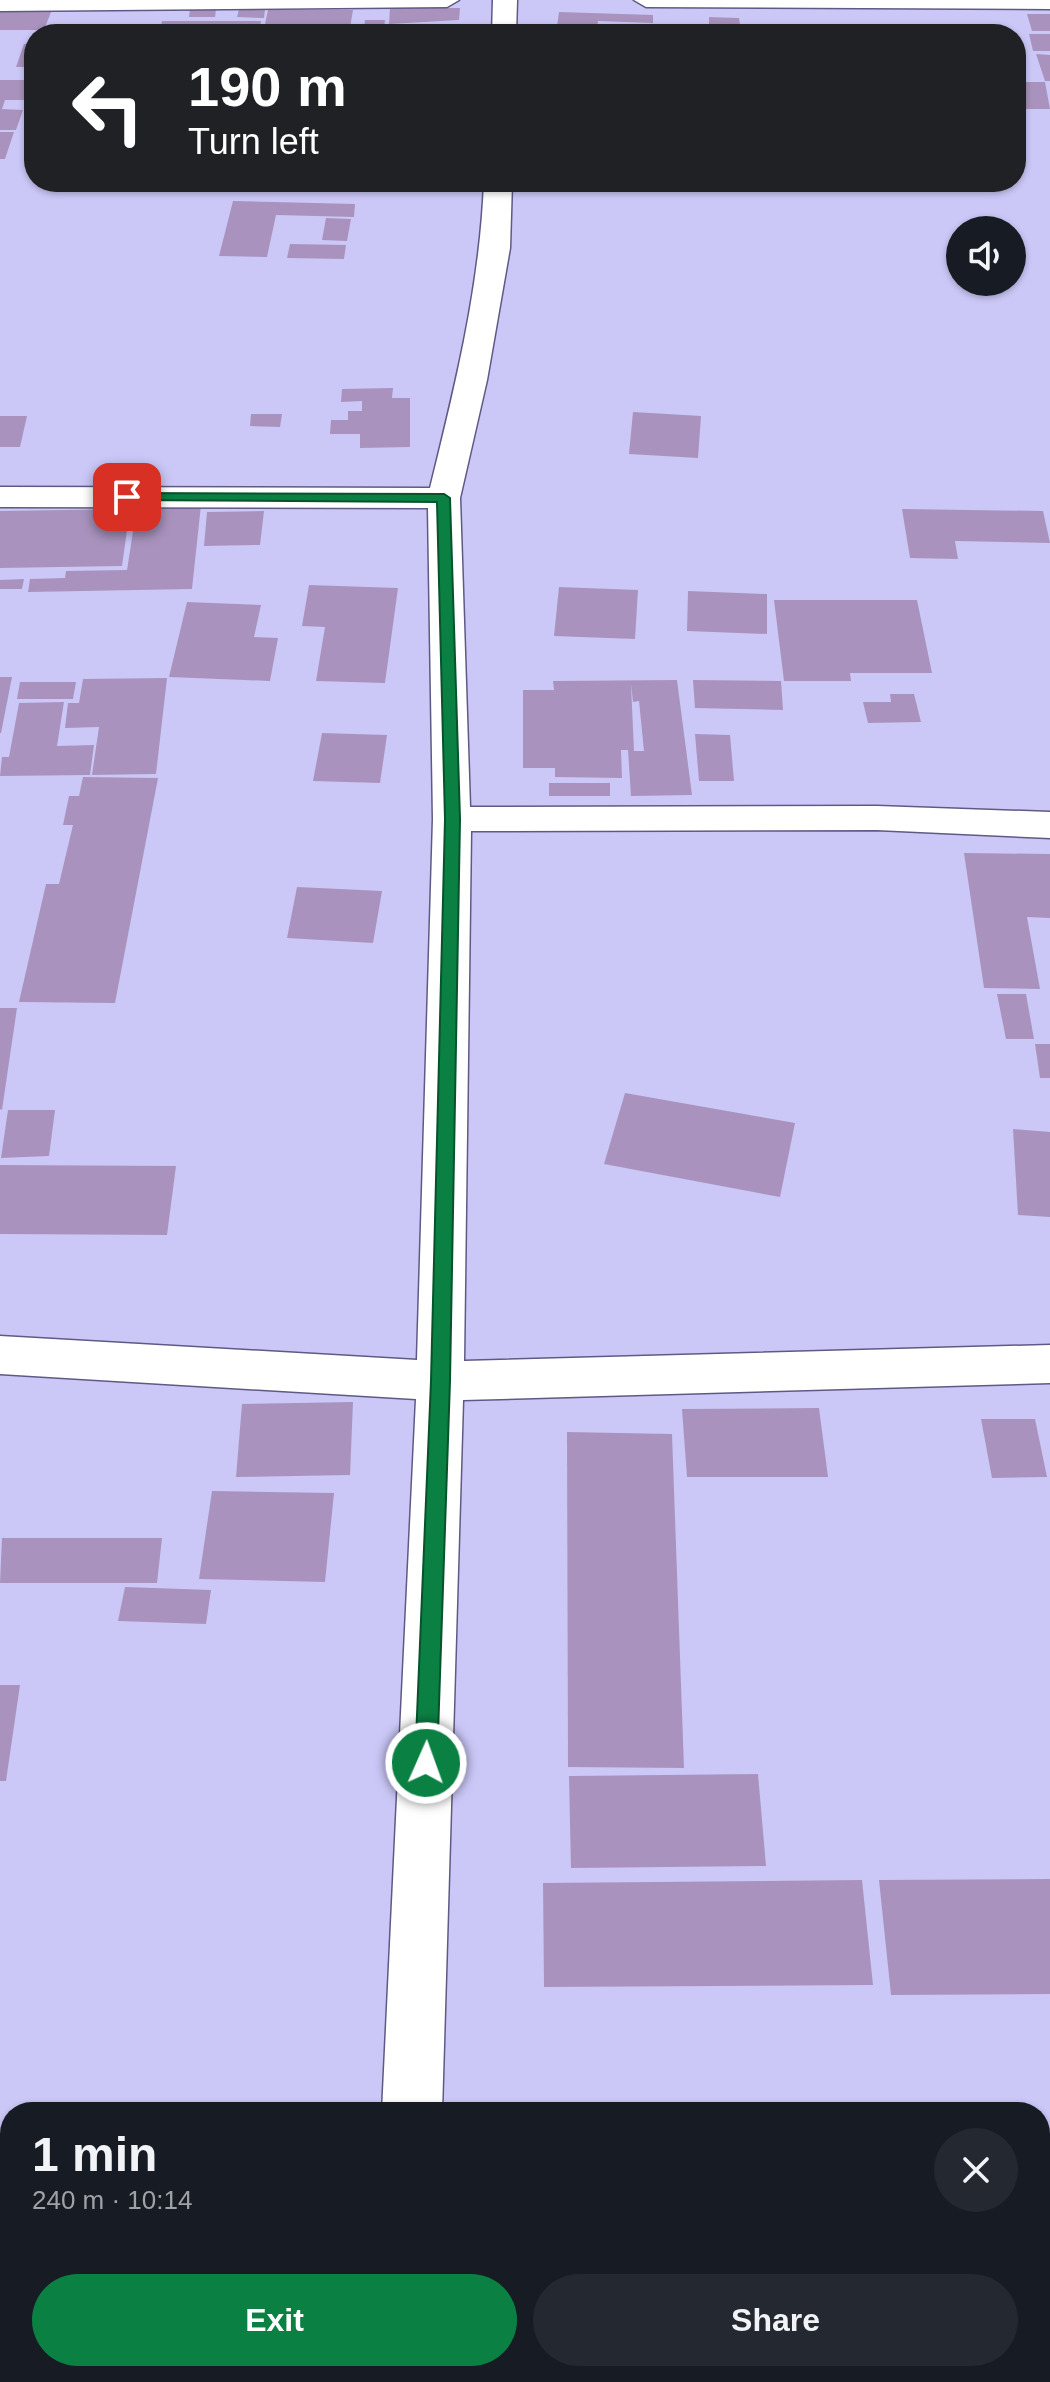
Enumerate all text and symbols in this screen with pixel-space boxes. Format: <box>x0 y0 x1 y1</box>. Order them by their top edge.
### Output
text: 190 m <box>188 55 347 118</box>
icon: left <box>56 56 160 160</box>
text: Turn left <box>188 121 319 162</box>
map controls <box>946 216 1026 296</box>
button: sound <box>946 216 1026 296</box>
pin <box>93 463 161 531</box>
icon: arrive <box>105 475 149 519</box>
position arrow <box>384 1721 468 1805</box>
text: 1 min <box>32 2128 157 2181</box>
button: close <box>934 2128 1018 2212</box>
text: 240 m · 10:14 <box>32 2185 192 2215</box>
button: Exit <box>32 2274 517 2366</box>
button: Share <box>533 2274 1018 2366</box>

